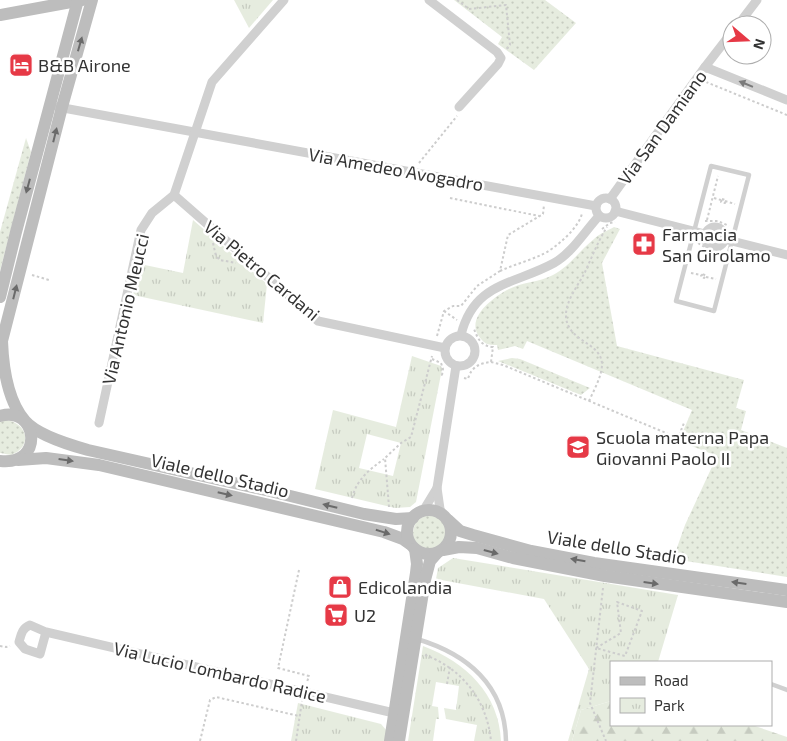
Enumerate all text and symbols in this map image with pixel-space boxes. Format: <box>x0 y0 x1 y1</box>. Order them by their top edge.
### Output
north arrow <box>722 15 772 65</box>
one-way arrow <box>76 36 84 51</box>
text: N <box>750 37 769 52</box>
hotel icon: B&B Airone <box>8 52 34 78</box>
place label: B&B Airone <box>38 54 131 76</box>
street label: Via San Damiano <box>613 65 711 189</box>
one-way arrow <box>739 79 753 87</box>
one-way arrow <box>51 127 59 142</box>
street label: Via Amedeo Avogadro <box>307 143 485 195</box>
one-way arrow <box>24 179 32 194</box>
street label: Via Pietro Cardani <box>200 215 324 325</box>
place label: Farmacia San Girolamo <box>662 223 771 266</box>
street label: Via Antonio Meucci <box>97 231 153 387</box>
pharmacy icon: Farmacia San Girolamo <box>631 231 657 257</box>
one-way arrow <box>11 285 19 300</box>
place label: Scuola materna Papa Giovanni Paolo II <box>596 426 769 469</box>
school or university icon: Scuola materna Papa Giovanni Paolo II <box>565 434 591 460</box>
street label: Viale dello Stadio <box>149 448 291 502</box>
one-way arrow <box>59 457 75 465</box>
one-way arrow <box>218 490 233 498</box>
one-way arrow <box>323 501 338 509</box>
street label: Viale dello Stadio <box>546 525 688 569</box>
one-way arrow <box>376 529 391 537</box>
one-way arrow <box>484 548 499 556</box>
one-way arrow <box>569 556 585 564</box>
shop icon: Edicolandia <box>327 574 353 600</box>
place label: Edicolandia <box>358 576 452 598</box>
one-way arrow <box>643 579 659 587</box>
one-way arrow <box>730 579 746 587</box>
supermarket icon: U2 <box>323 602 349 628</box>
place label: U2 <box>354 604 376 626</box>
street label: Via Lucio Lombardo Radice <box>112 637 328 707</box>
legend <box>610 661 772 726</box>
text: Road <box>654 671 689 689</box>
text: Park <box>654 696 685 714</box>

